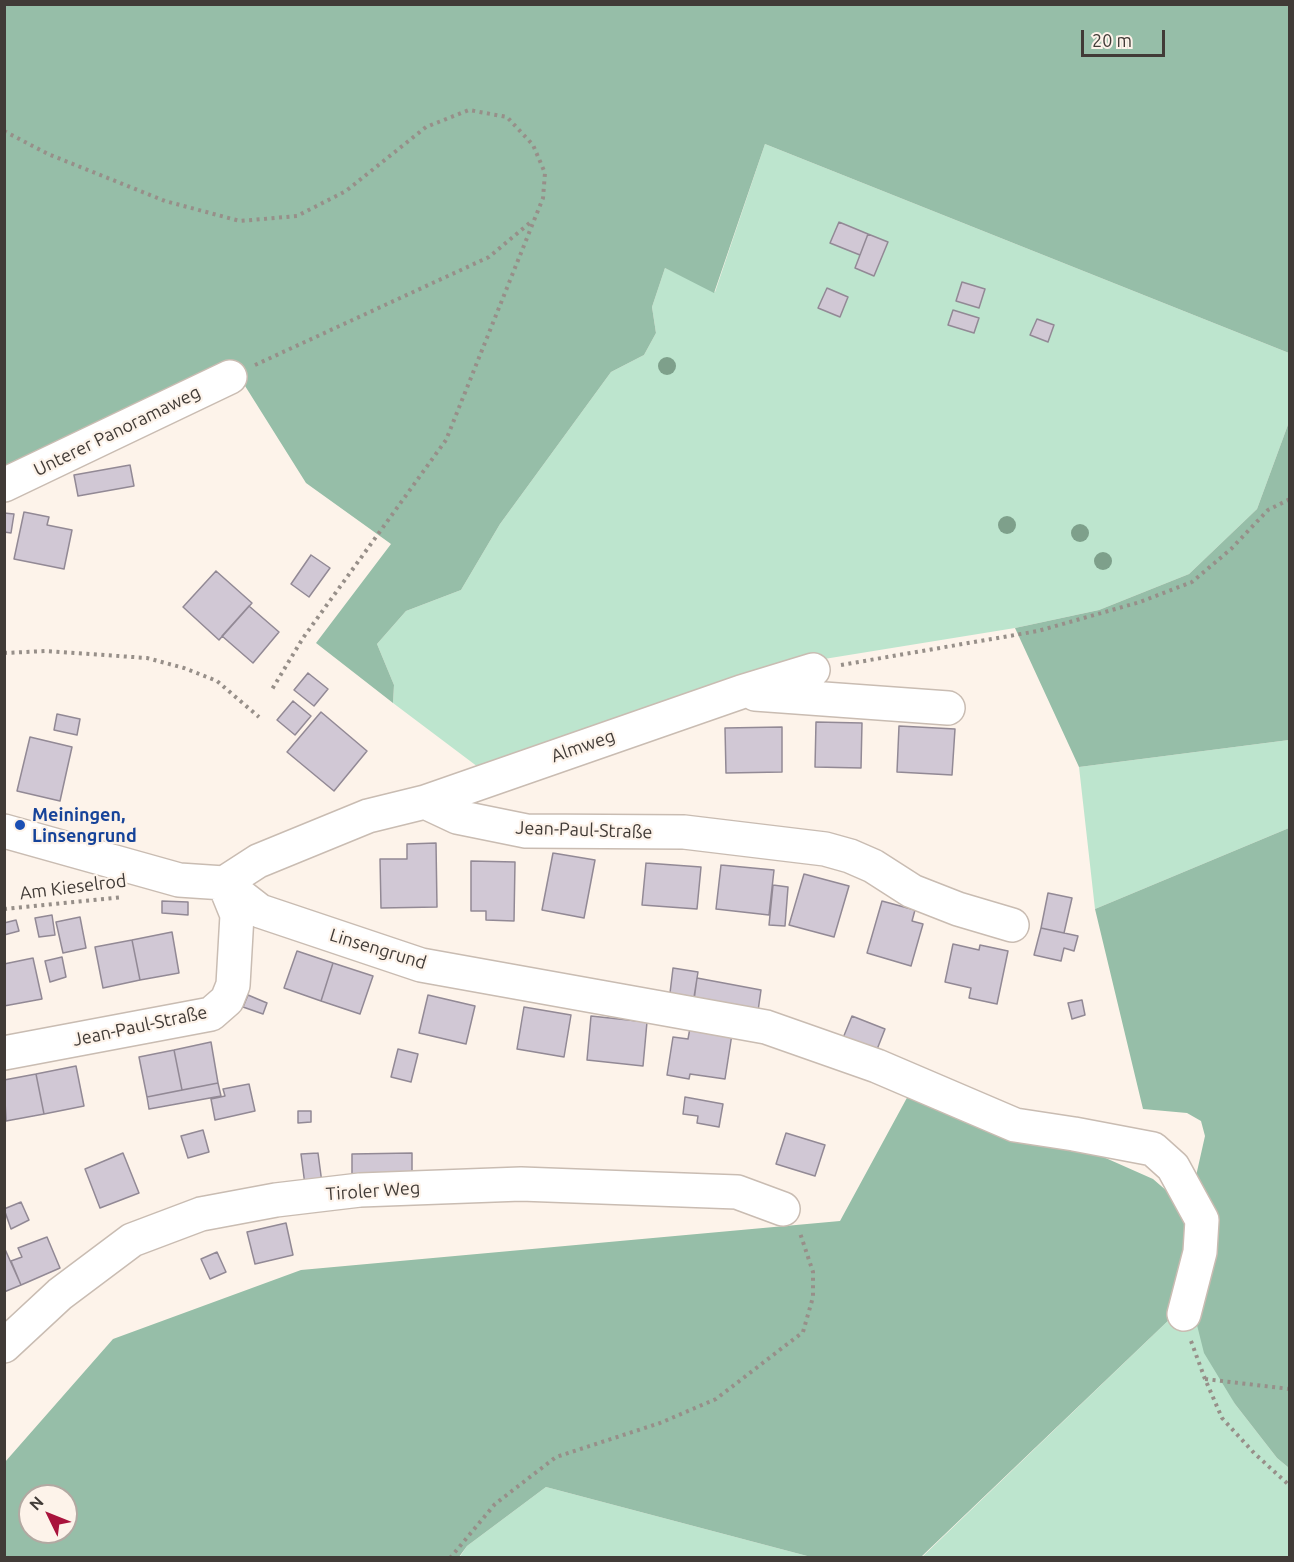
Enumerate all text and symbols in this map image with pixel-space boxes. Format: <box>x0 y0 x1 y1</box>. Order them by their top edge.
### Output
scale bar <box>1084 18 1168 56</box>
text: 20 m <box>1092 30 1132 50</box>
street label: Unterer Panoramaweg <box>30 381 204 481</box>
street label: Almweg <box>548 725 618 767</box>
place label: Meiningen, Linsengrund <box>32 804 137 846</box>
street label: Jean-Paul-Straße <box>515 817 653 843</box>
marker: Meiningen, Linsengrund <box>13 818 27 832</box>
street label: Am Kieselrod <box>18 870 128 904</box>
street label: Linsengrund <box>327 924 429 974</box>
street label: Jean-Paul-Straße <box>71 1001 209 1051</box>
street label: Tiroler Weg <box>325 1177 421 1205</box>
north arrow <box>18 1484 78 1544</box>
text: N <box>26 1493 47 1514</box>

